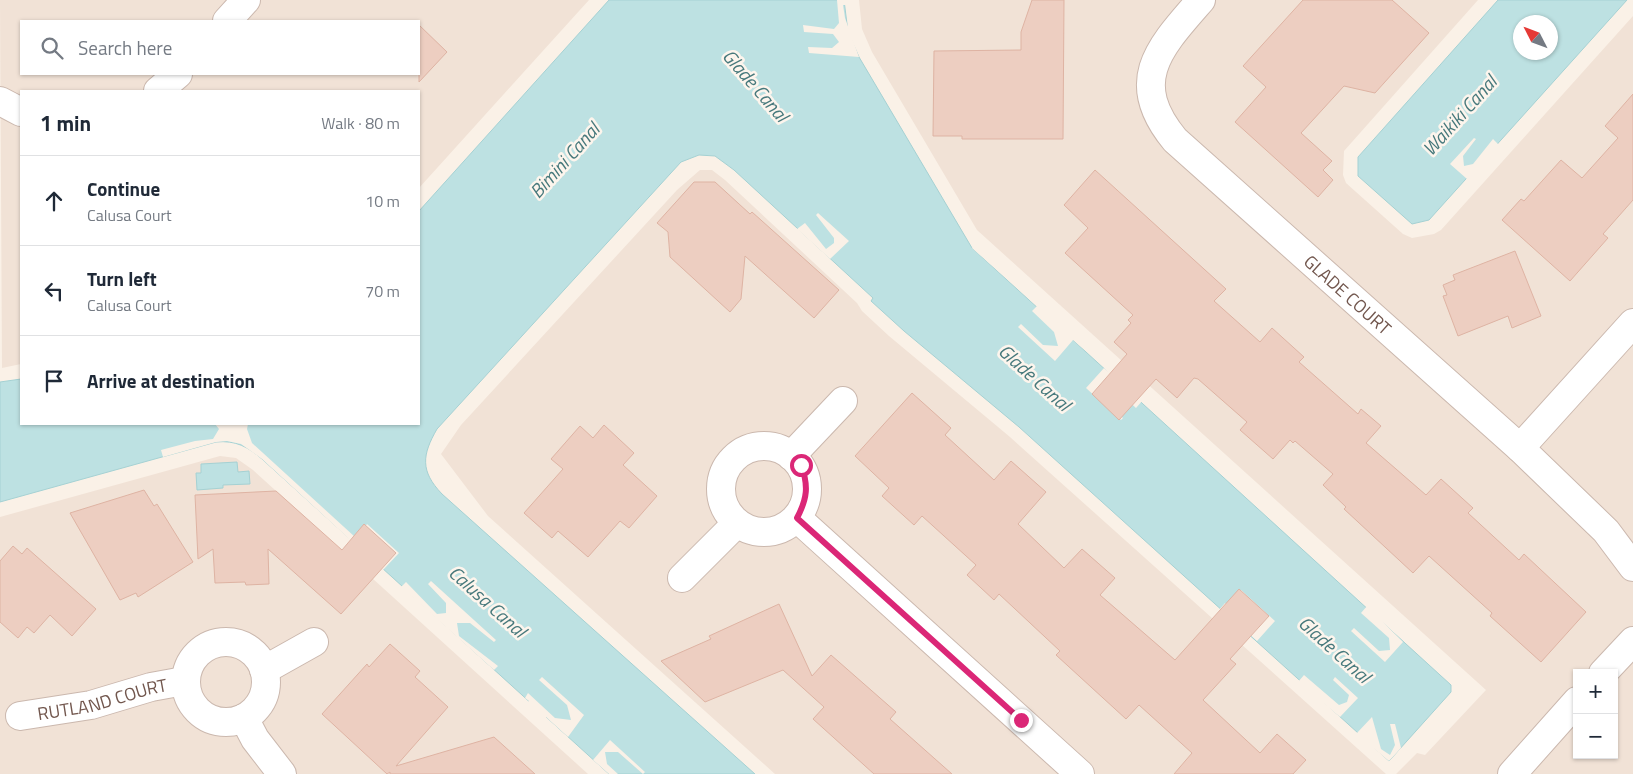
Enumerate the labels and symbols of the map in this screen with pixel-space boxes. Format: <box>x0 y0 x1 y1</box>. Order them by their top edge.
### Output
north arrow <box>1513 15 1558 60</box>
water label: Glade Canal <box>716 42 797 129</box>
water label: Waikiki Canal <box>1415 67 1504 162</box>
water label: Bimini Canal <box>522 114 607 204</box>
street label: GLADE COURT <box>1298 248 1398 341</box>
water label: Glade Canal <box>992 336 1079 419</box>
route start <box>790 454 813 477</box>
water label: Calusa Canal <box>443 558 535 645</box>
water label: Glade Canal <box>1292 608 1379 691</box>
street label: RUTLAND COURT <box>35 671 170 727</box>
route end <box>1010 709 1033 732</box>

